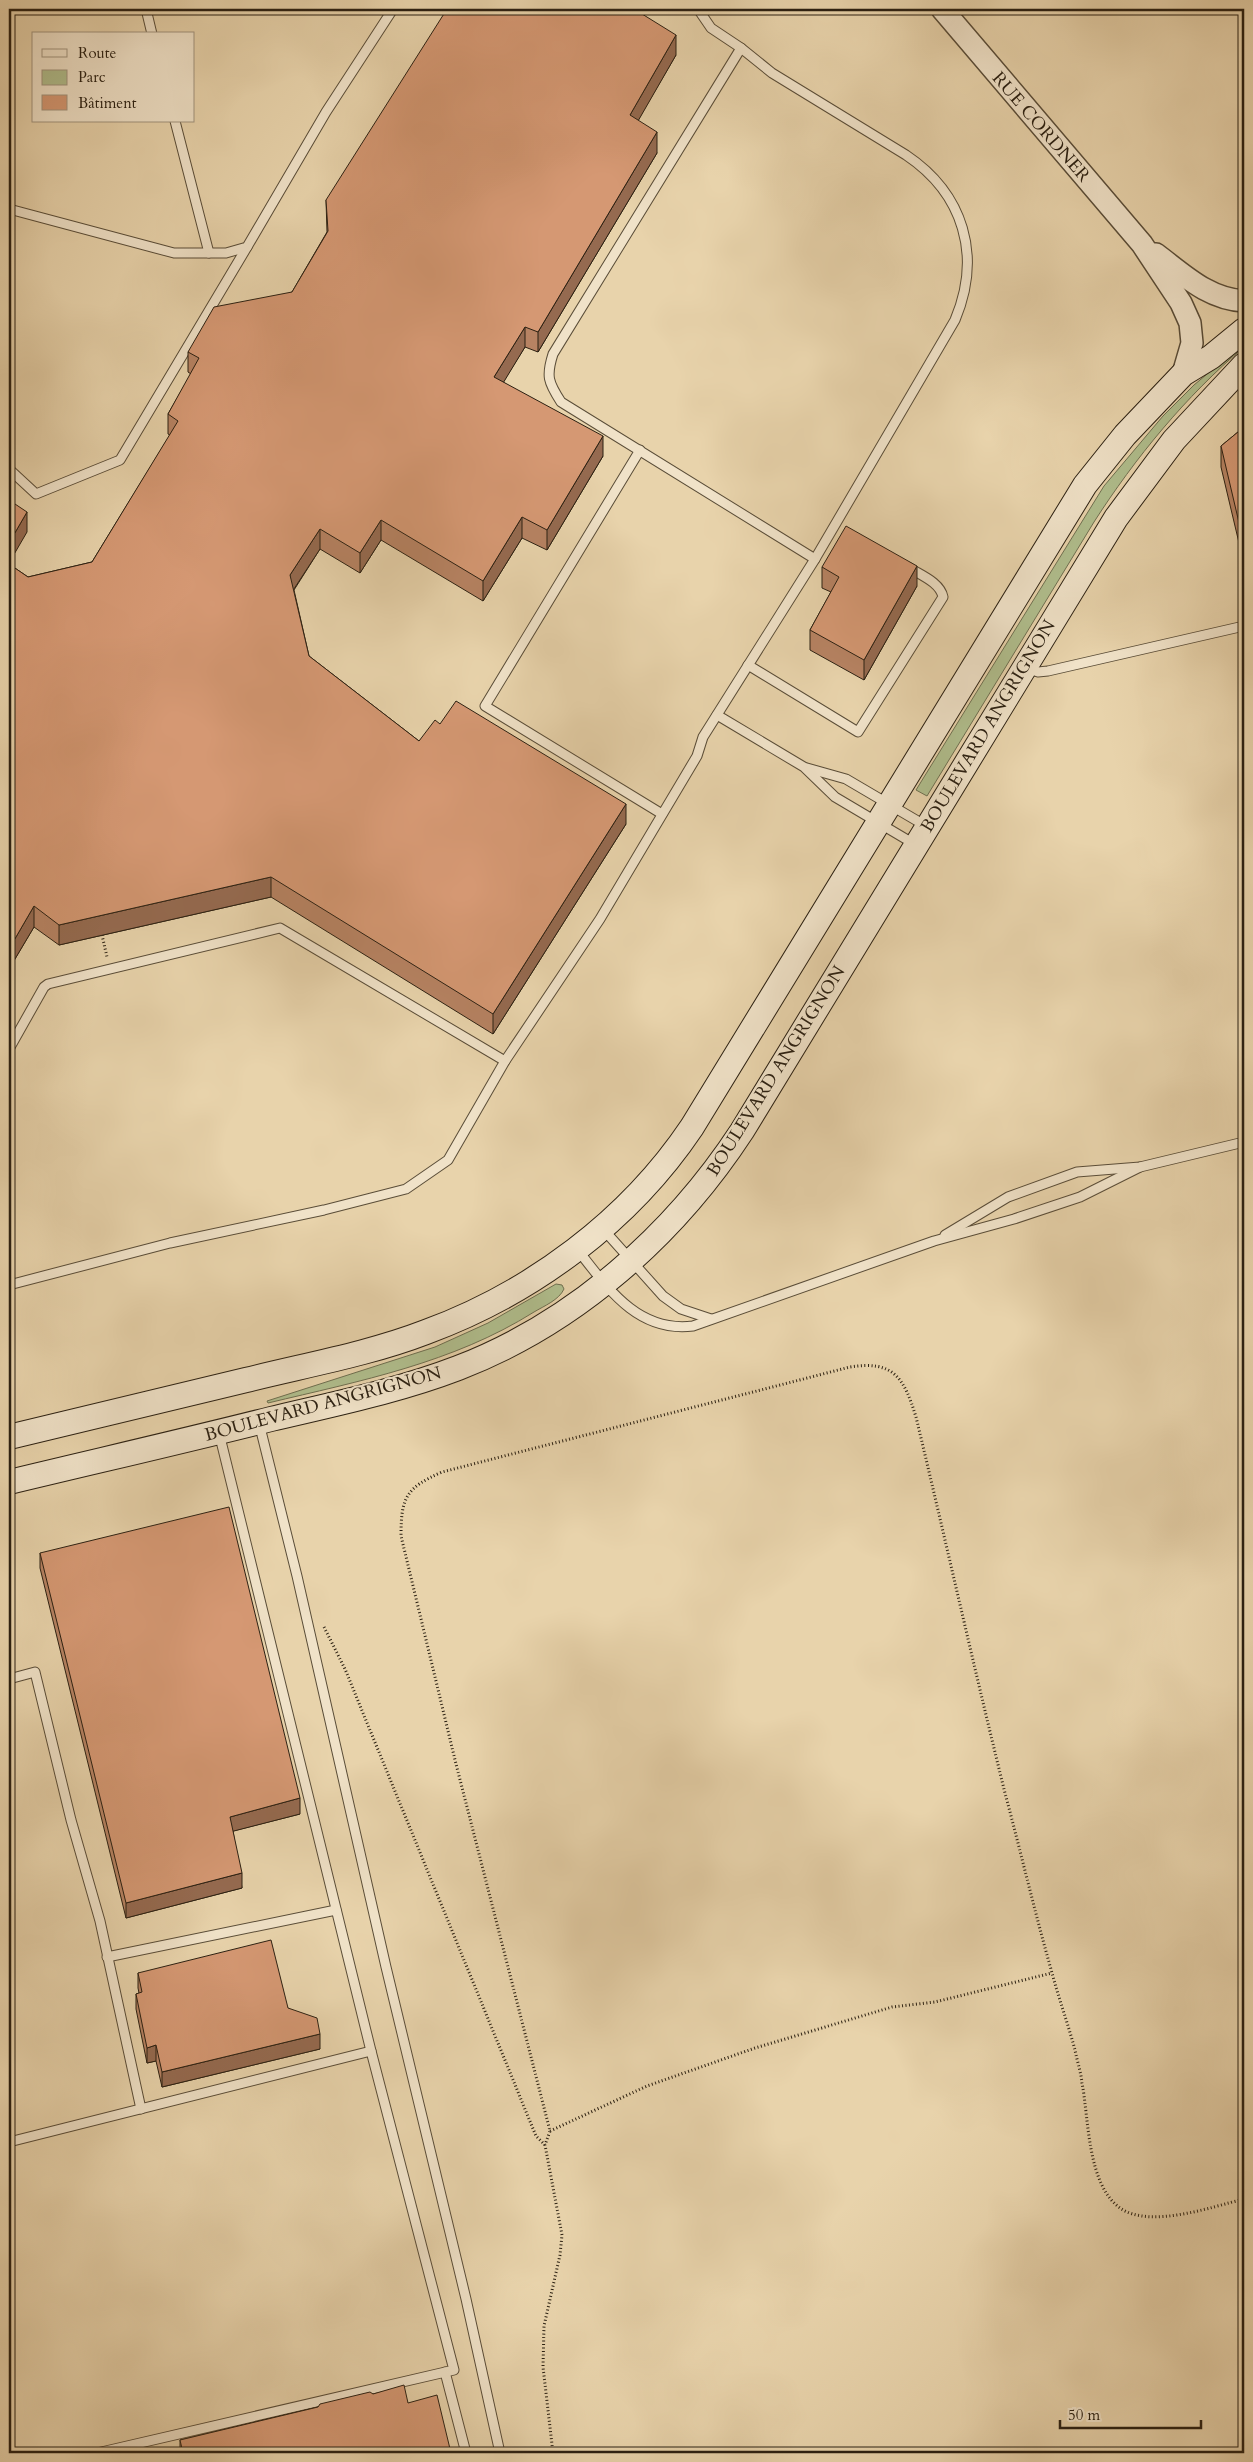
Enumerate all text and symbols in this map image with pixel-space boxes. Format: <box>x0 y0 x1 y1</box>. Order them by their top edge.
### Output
legend <box>32 32 195 122</box>
text: Route <box>78 43 116 63</box>
text: Parc <box>78 67 106 87</box>
street label: RUE CORDNER <box>986 67 1096 188</box>
text: Bâtiment <box>78 93 137 113</box>
street label: BOULEVARD ANGRIGNON <box>914 614 1062 837</box>
street label: BOULEVARD ANGRIGNON <box>701 960 852 1181</box>
street label: BOULEVARD ANGRIGNON <box>202 1360 445 1448</box>
scale bar <box>1060 2397 1202 2429</box>
text: 50 m <box>1068 2405 1100 2425</box>

